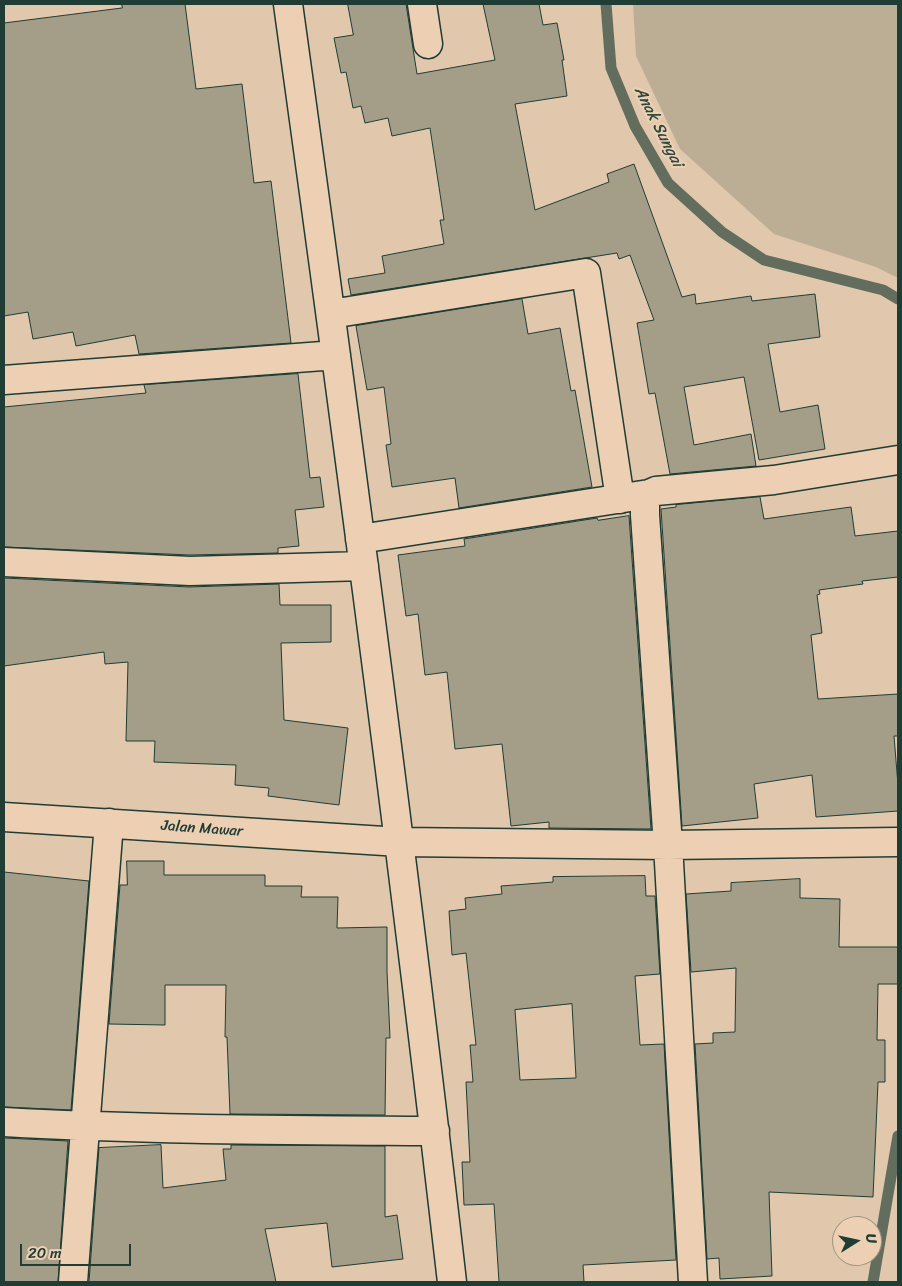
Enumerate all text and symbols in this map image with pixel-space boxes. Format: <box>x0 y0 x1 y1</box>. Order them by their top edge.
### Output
water label: Anak Sungai <box>630 84 686 170</box>
street label: Jalan Mawar <box>160 817 244 841</box>
north arrow <box>832 1216 882 1266</box>
text: U <box>858 1232 884 1245</box>
scale bar <box>22 1234 134 1266</box>
text: 20 m <box>28 1240 62 1266</box>

